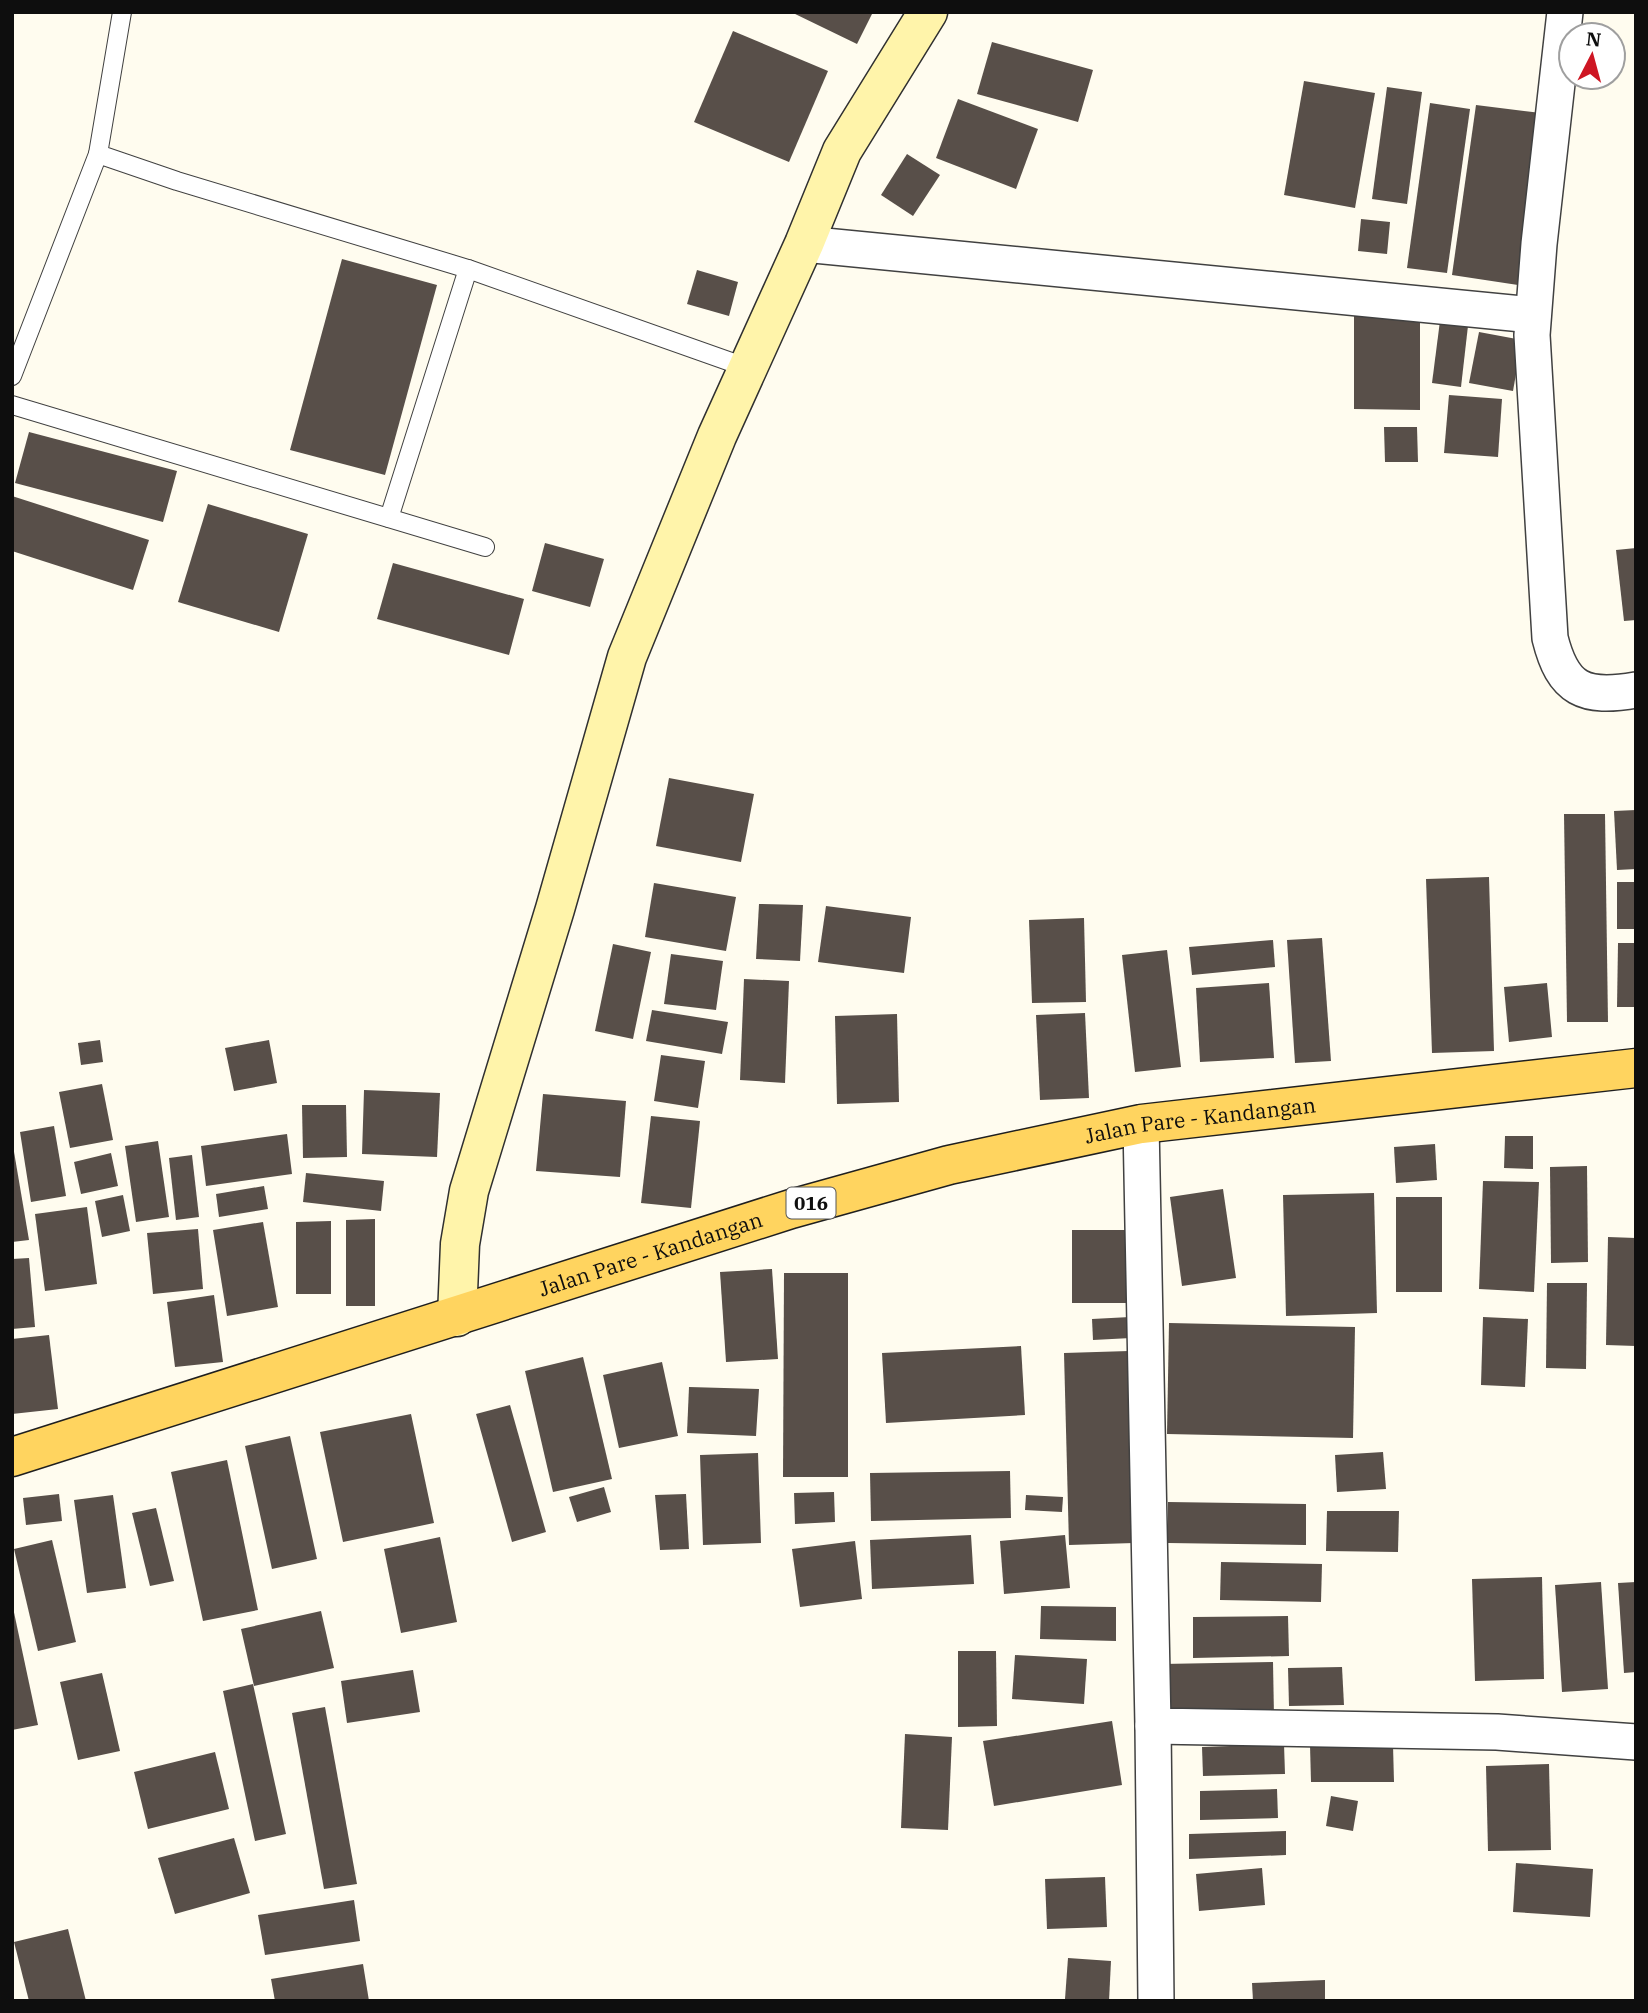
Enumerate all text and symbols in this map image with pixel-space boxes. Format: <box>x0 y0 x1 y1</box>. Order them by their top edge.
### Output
north arrow <box>1557 21 1627 91</box>
text: N <box>1585 26 1603 52</box>
street label: Jalan Pare - Kandangan <box>1082 1090 1317 1150</box>
road number: 016 <box>786 1188 836 1218</box>
street label: Jalan Pare - Kandangan <box>535 1205 766 1302</box>

